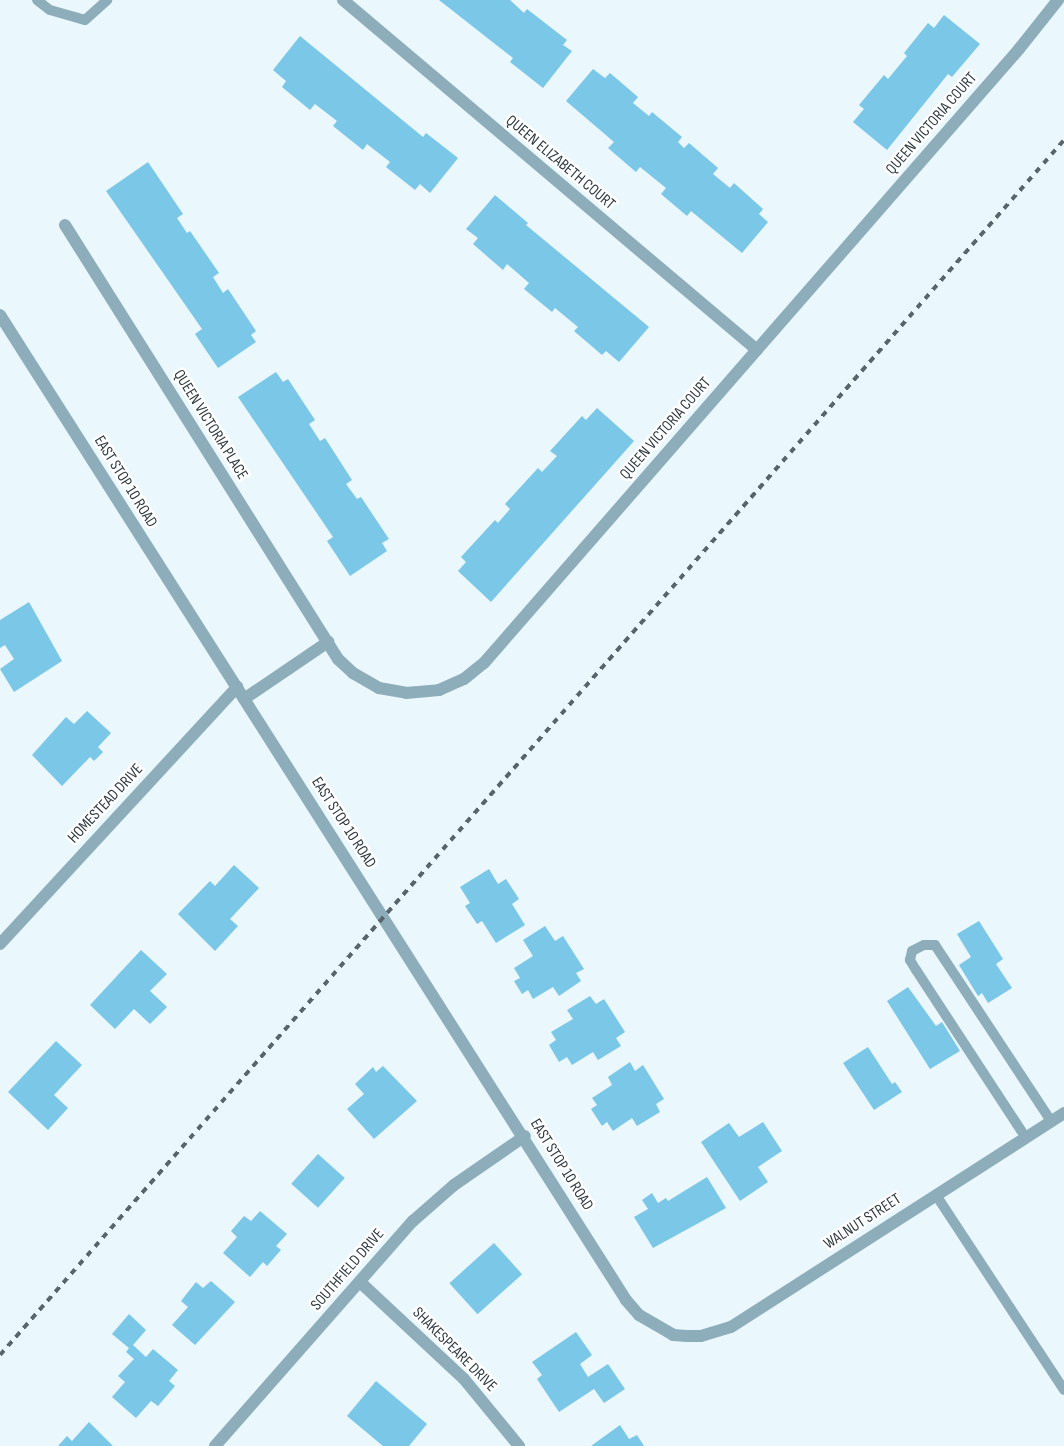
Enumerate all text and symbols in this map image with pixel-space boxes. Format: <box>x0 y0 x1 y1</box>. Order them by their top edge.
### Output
street label: QUEEN VICTORIA COURT <box>882 69 982 179</box>
street label: QUEEN ELIZABETH COURT <box>501 112 619 214</box>
street label: QUEEN VICTORIA PLACE <box>169 367 251 483</box>
street label: QUEEN VICTORIA COURT <box>616 374 716 484</box>
street label: EAST STOP 10 ROAD <box>89 433 161 531</box>
street label: HOMESTEAD DRIVE <box>64 760 148 848</box>
street label: EAST STOP 10 ROAD <box>307 774 379 872</box>
street label: EAST STOP 10 ROAD <box>525 1116 597 1214</box>
street label: WALNUT STREET <box>821 1190 905 1254</box>
street label: SOUTHFIELD DRIVE <box>307 1225 389 1315</box>
street label: SHAKESPEARE DRIVE <box>408 1304 500 1396</box>

